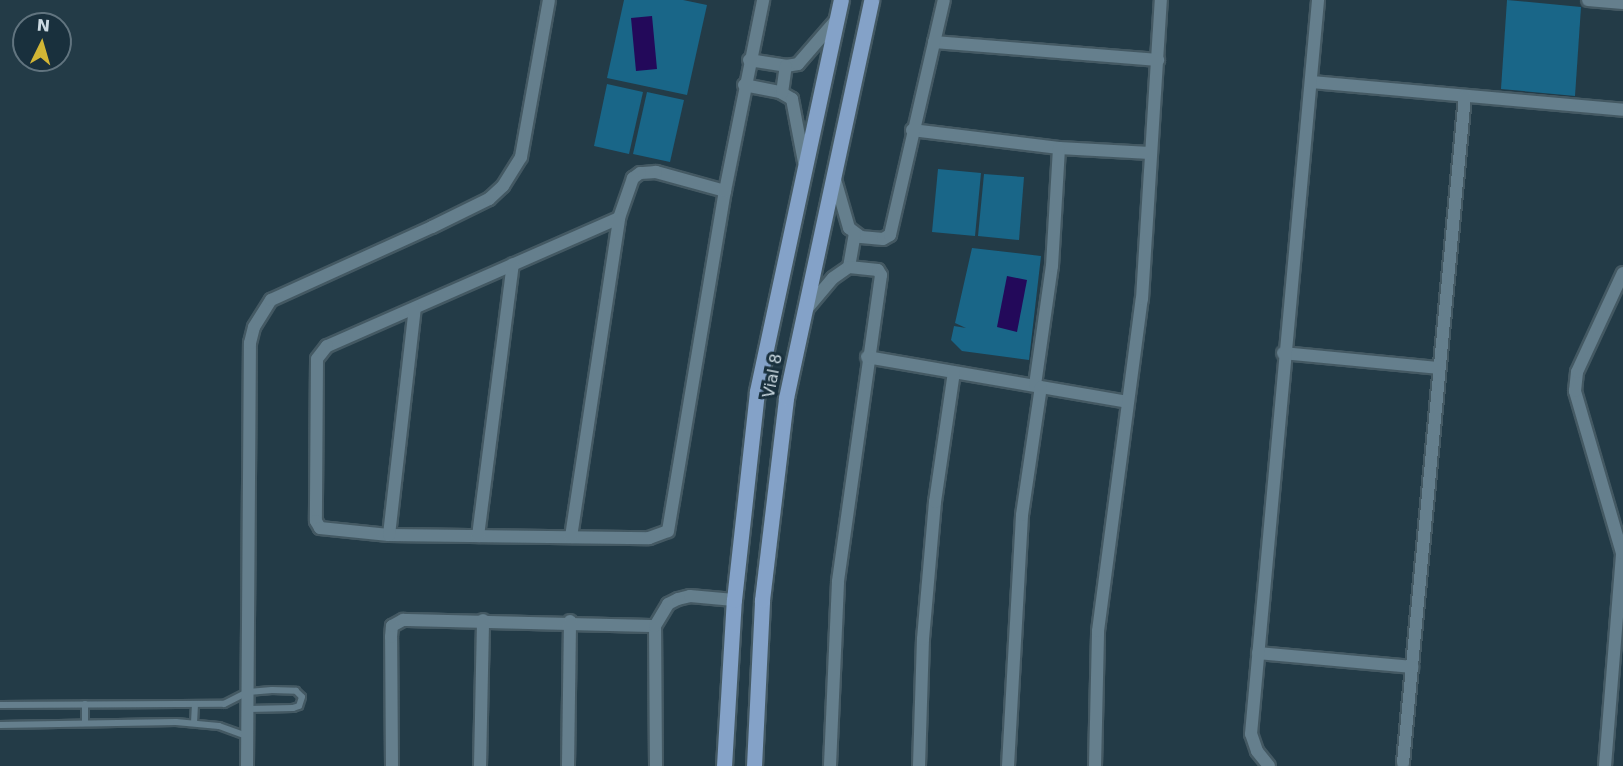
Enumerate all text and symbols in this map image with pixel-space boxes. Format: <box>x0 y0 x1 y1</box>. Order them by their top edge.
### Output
north arrow <box>12 12 72 72</box>
text: N <box>36 16 51 36</box>
street label: Vial 8 <box>759 352 787 400</box>

